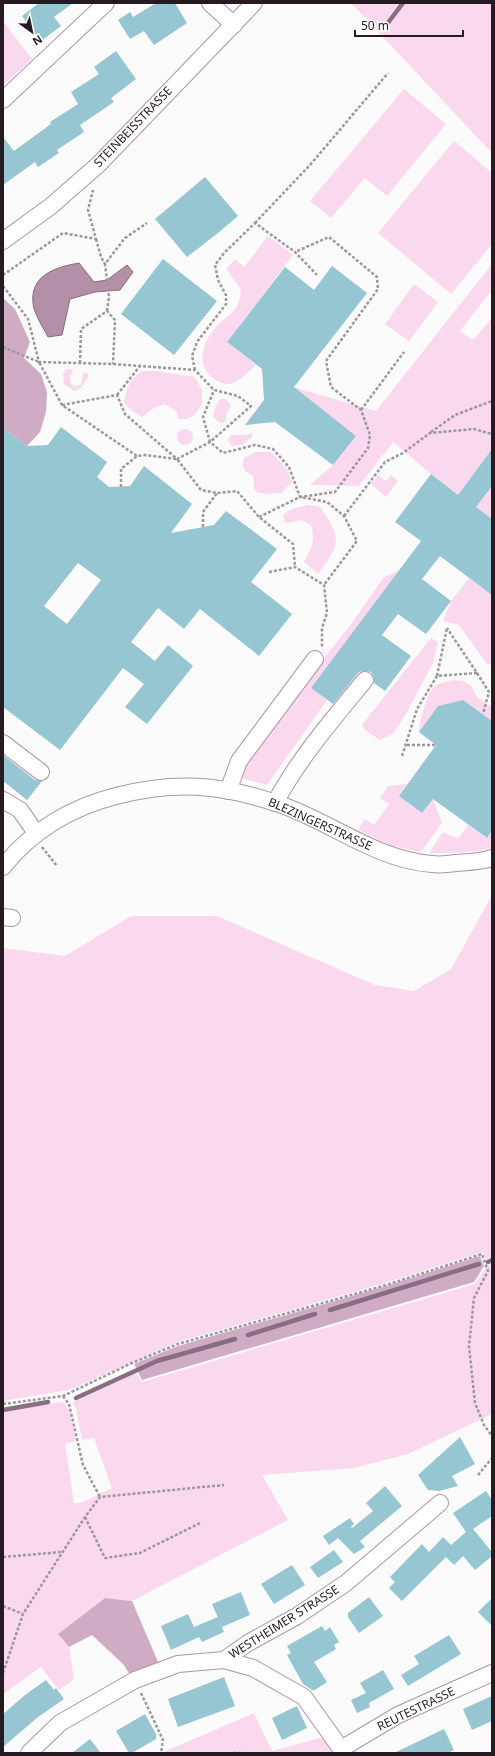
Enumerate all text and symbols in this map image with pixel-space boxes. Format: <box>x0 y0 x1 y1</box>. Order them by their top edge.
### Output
north arrow <box>12 12 52 52</box>
scale bar <box>355 12 463 38</box>
text: 50 m <box>361 17 389 34</box>
text: N <box>30 32 46 50</box>
street label: STEINBEISSTRASSE <box>90 82 176 171</box>
street label: BLEZINGERSTRASSE <box>266 793 375 854</box>
street label: WESTHEIMER STRASSE <box>225 1581 342 1662</box>
street label: REUTESTRASSE <box>374 1682 457 1735</box>

